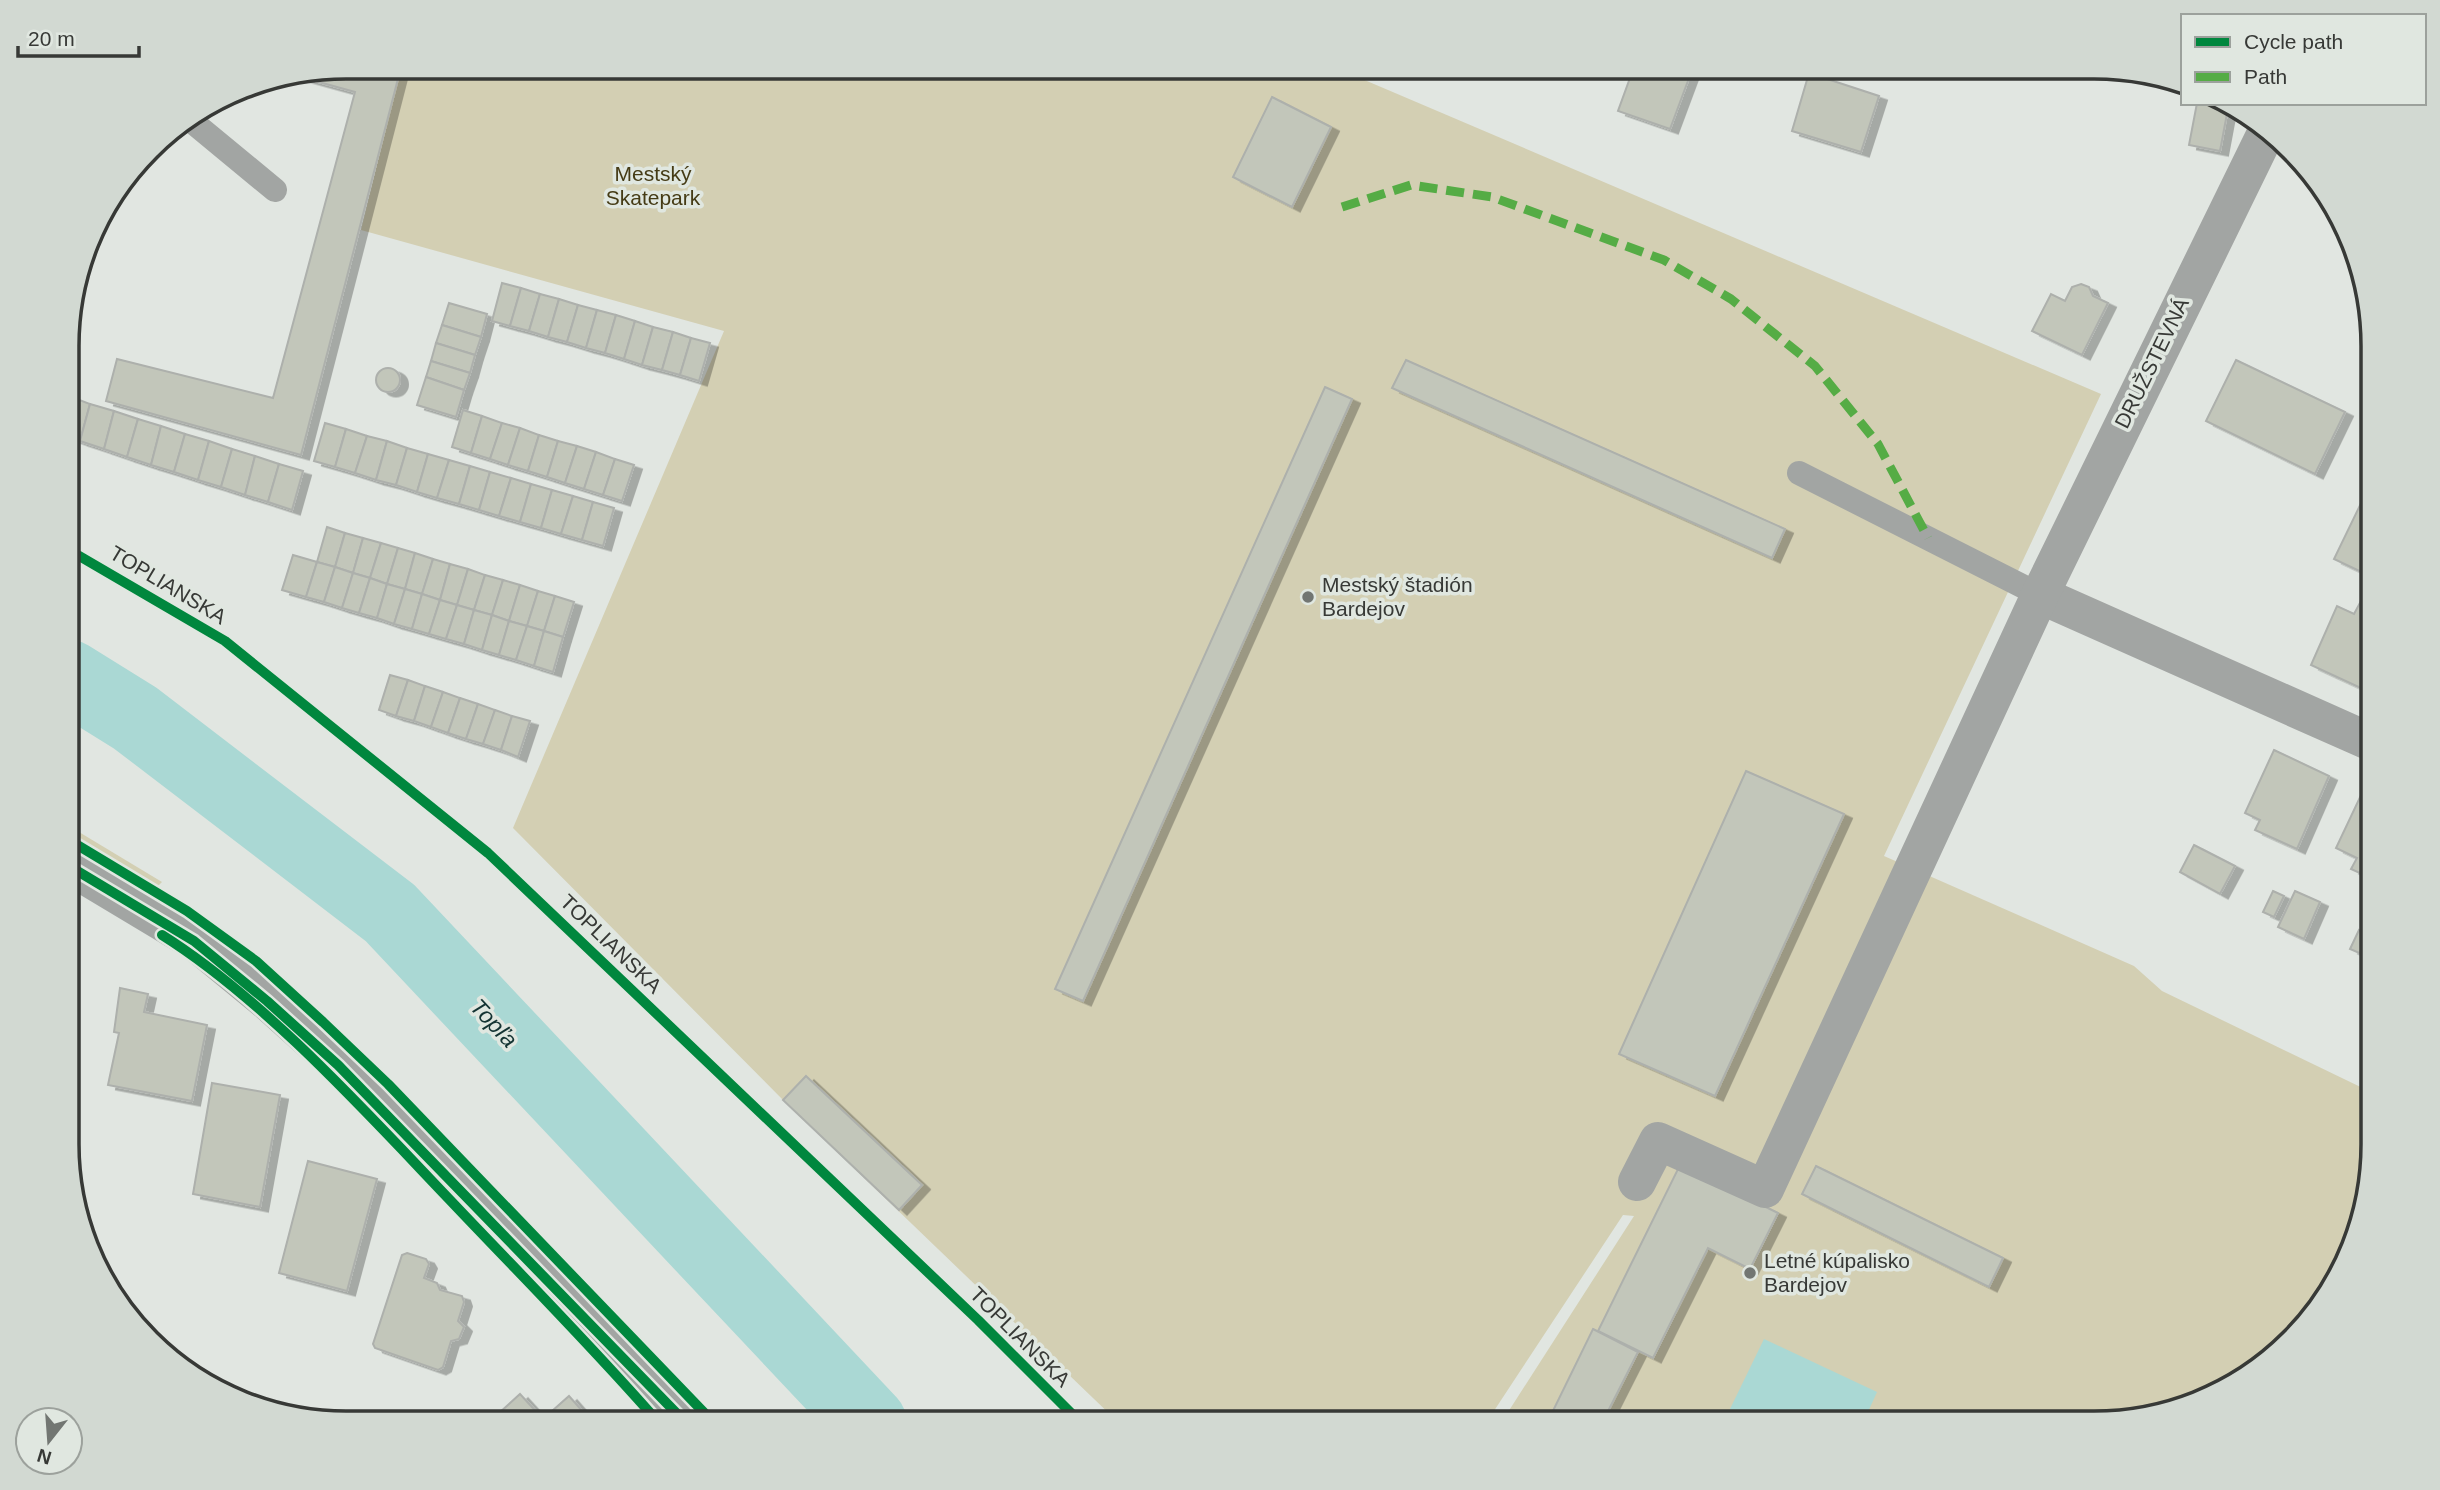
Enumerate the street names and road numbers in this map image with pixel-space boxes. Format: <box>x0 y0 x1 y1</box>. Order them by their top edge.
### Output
street label: DRUŽSTEVNÁ <box>2110 294 2193 432</box>
street label: TOPLIANSKA <box>106 541 231 628</box>
street label: TOPLIANSKA <box>556 890 667 998</box>
street label: TOPLIANSKA <box>966 1282 1075 1391</box>

